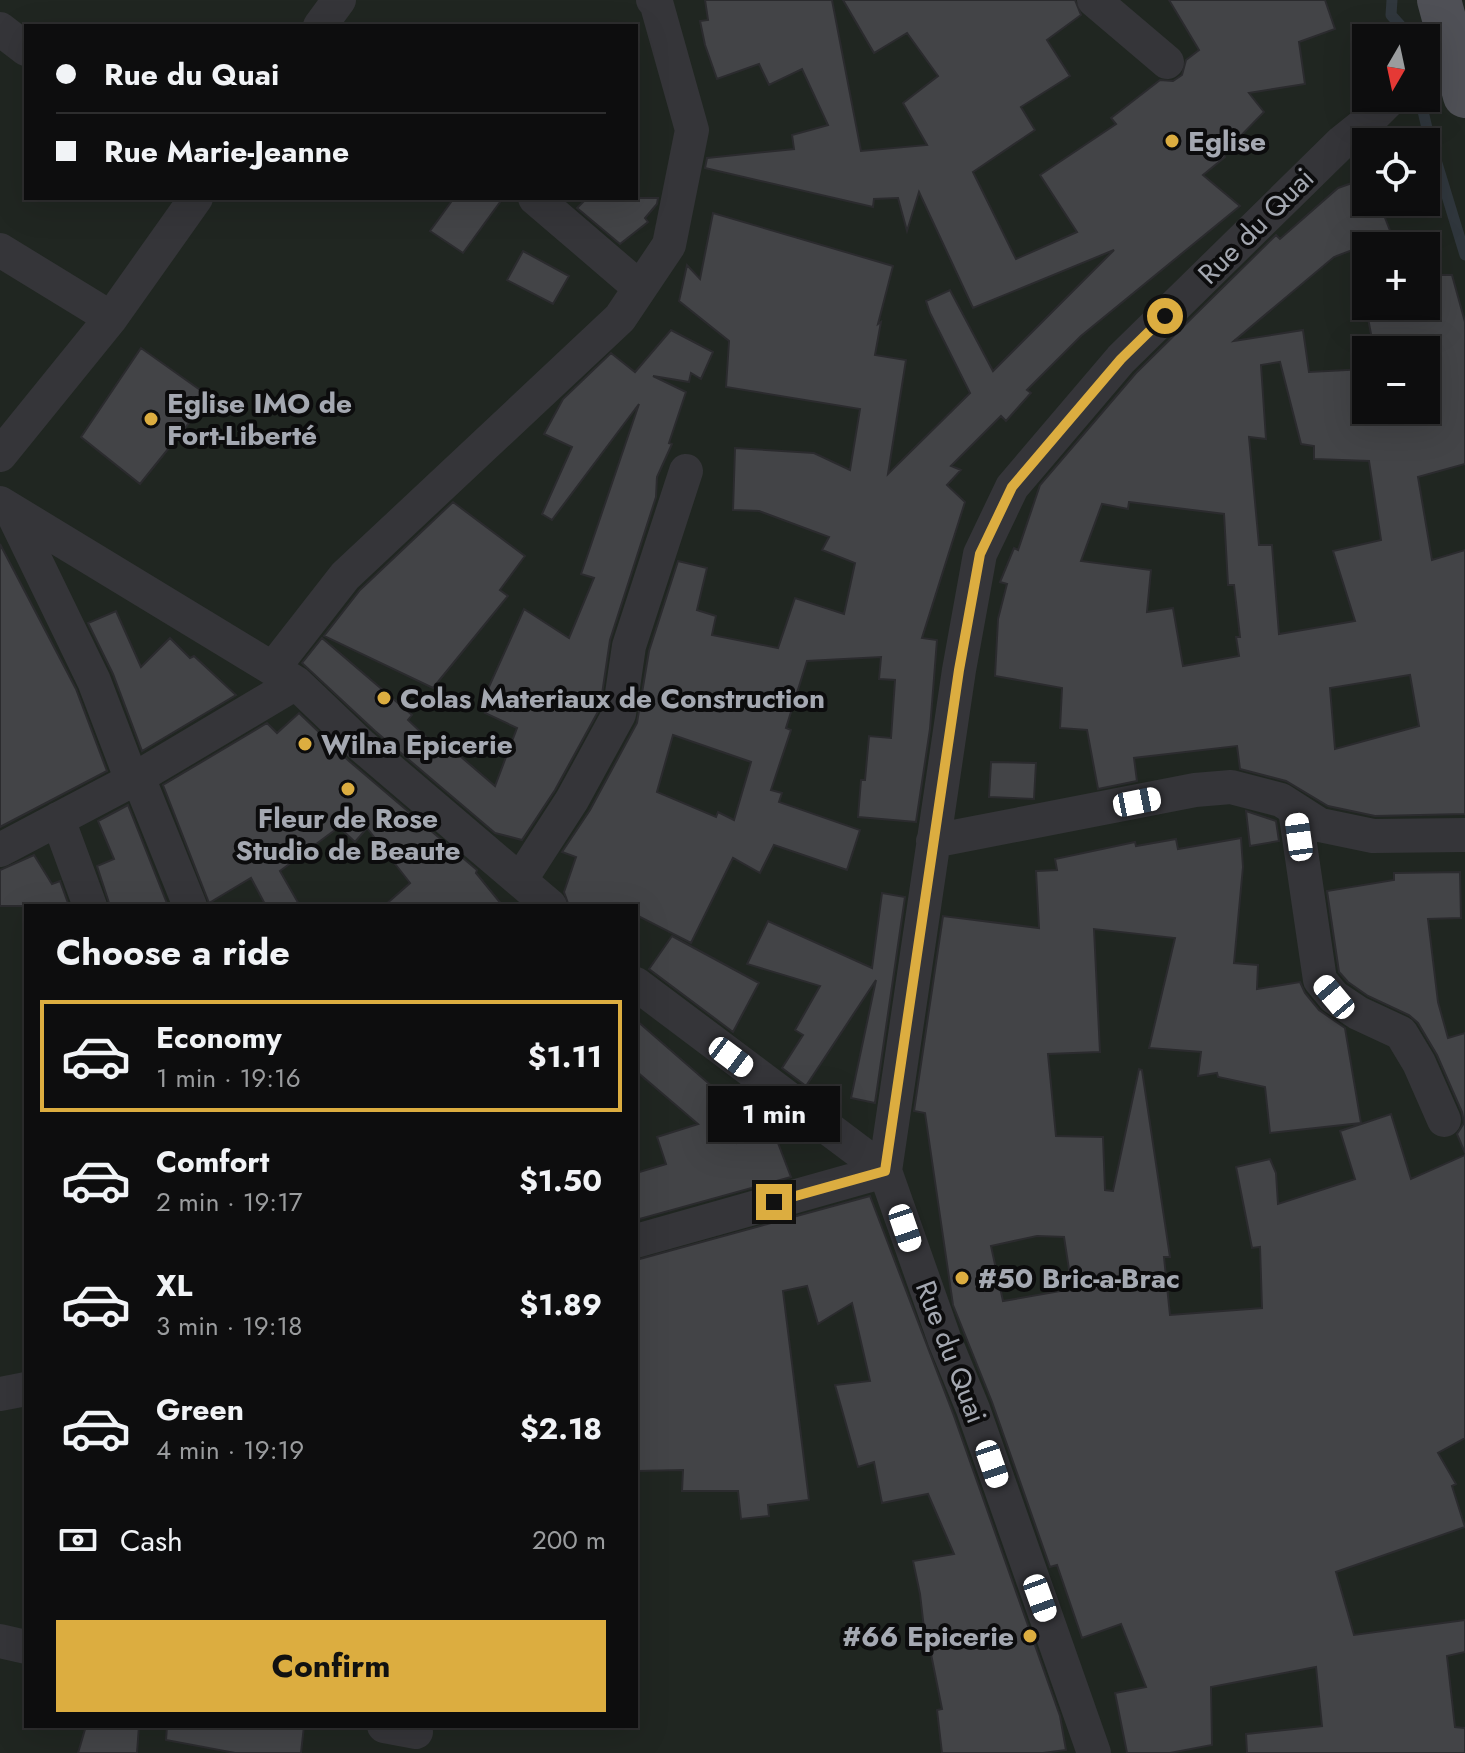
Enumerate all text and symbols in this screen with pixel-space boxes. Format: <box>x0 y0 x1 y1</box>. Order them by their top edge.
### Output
north arrow <box>1352 24 1440 112</box>
map controls <box>1352 24 1440 424</box>
text: Rue du Quai <box>104 53 279 96</box>
place label: Eglise <box>1188 121 1266 162</box>
button: locate <box>1352 128 1440 216</box>
text: Rue Marie-Jeanne <box>104 130 349 173</box>
marker: Eglise <box>1163 132 1181 150</box>
street label: Rue du Quai <box>1189 159 1323 293</box>
button: + <box>1352 232 1440 320</box>
route start <box>1147 298 1183 334</box>
button: − <box>1352 336 1440 424</box>
place label: Eglise IMO de Fort-Liberté <box>167 383 352 456</box>
marker: Eglise IMO de Fort-Liberté <box>142 410 160 428</box>
place label: Colas Materiaux de Construction <box>400 678 825 719</box>
marker: Colas Materiaux de Construction <box>375 689 393 707</box>
place label: Wilna Epicerie <box>321 724 513 765</box>
marker: Wilna Epicerie <box>296 735 314 753</box>
marker: Fleur de Rose Studio de Beaute <box>339 780 357 798</box>
car <box>1111 786 1163 818</box>
place label: Fleur de Rose Studio de Beaute <box>236 798 460 871</box>
car <box>1284 812 1314 862</box>
text: Choose a ride <box>56 926 290 978</box>
car <box>1309 971 1359 1023</box>
text: Economy <box>156 1016 282 1059</box>
icon: car <box>60 1020 132 1092</box>
car <box>705 1033 757 1081</box>
text: $1.11 <box>528 1035 602 1078</box>
text: 1 min · 19:16 <box>156 1059 301 1097</box>
callout: 1 min <box>708 1086 840 1142</box>
text: 1 min <box>742 1095 806 1133</box>
text: Comfort <box>156 1140 269 1183</box>
icon: car <box>60 1144 132 1216</box>
text: $1.50 <box>519 1159 602 1202</box>
text: 2 min · 19:17 <box>156 1183 303 1221</box>
route end <box>756 1184 792 1220</box>
car <box>886 1201 924 1255</box>
place label: #50 Bric-a-Brac <box>978 1258 1180 1299</box>
text: XL <box>156 1264 192 1307</box>
icon: car <box>60 1268 132 1340</box>
marker: #50 Bric-a-Brac <box>953 1269 971 1287</box>
street label: Rue du Quai <box>905 1275 997 1429</box>
text: $1.89 <box>520 1283 602 1326</box>
text: 3 min · 19:18 <box>156 1307 302 1345</box>
text: Green <box>156 1388 244 1431</box>
icon: car <box>60 1392 132 1464</box>
text: $2.18 <box>520 1407 602 1450</box>
text: 4 min · 19:19 <box>156 1431 304 1469</box>
car <box>973 1437 1011 1491</box>
icon: cash <box>56 1518 100 1562</box>
text: Cash <box>120 1519 183 1562</box>
text: 200 m <box>532 1521 606 1559</box>
car <box>1021 1571 1059 1625</box>
place label: #66 Epicerie <box>842 1616 1014 1657</box>
button: Confirm <box>56 1620 606 1712</box>
marker: #66 Epicerie <box>1021 1627 1039 1645</box>

